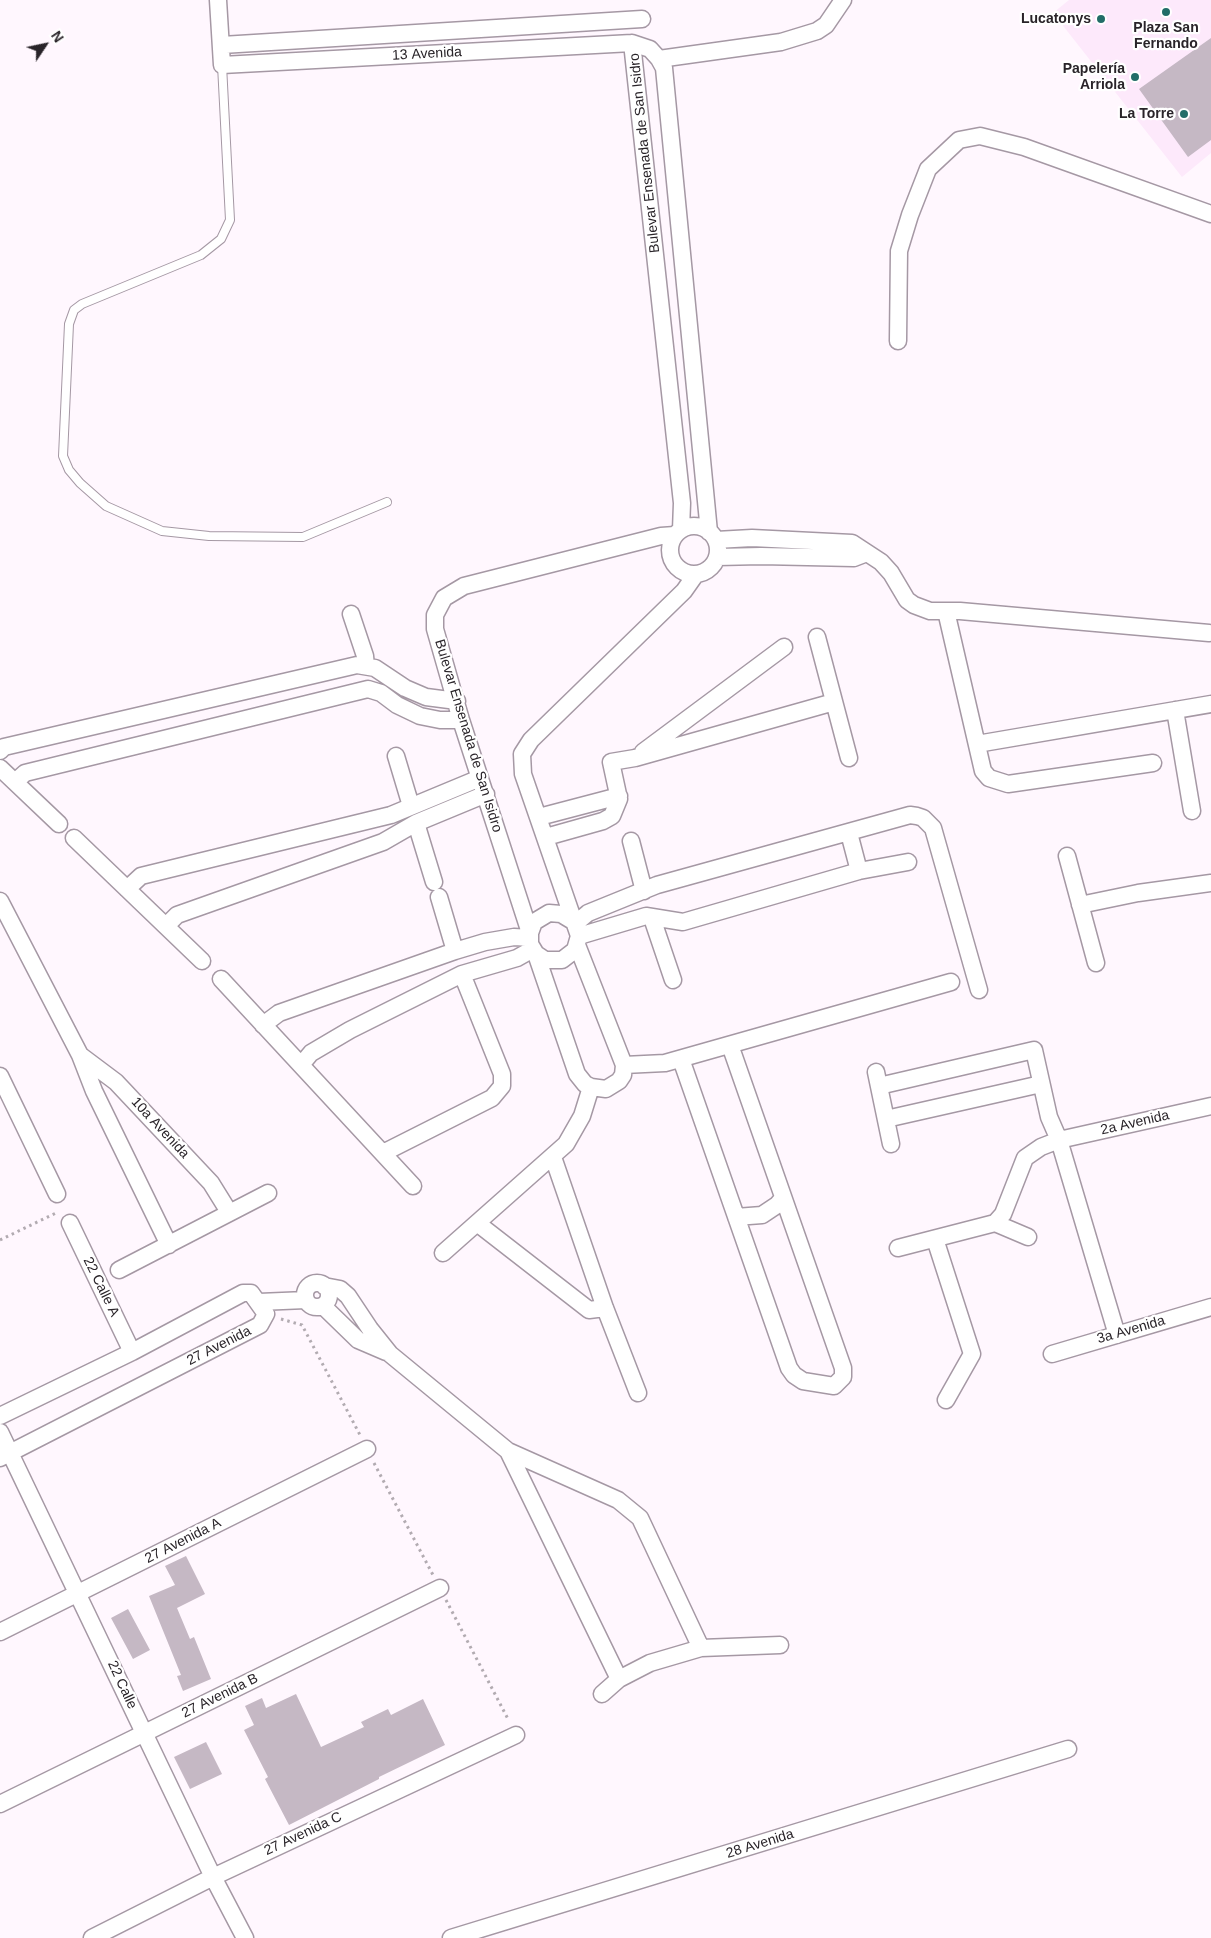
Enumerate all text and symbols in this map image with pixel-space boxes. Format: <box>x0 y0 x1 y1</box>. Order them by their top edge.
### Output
marker: Plaza San Fernando <box>1160 6 1172 18</box>
place label: Lucatonys <box>1021 11 1091 27</box>
marker: Lucatonys <box>1095 13 1107 25</box>
north arrow <box>20 20 70 70</box>
place label: Plaza San Fernando <box>1133 20 1199 52</box>
text: N <box>48 28 67 45</box>
street label: 13 Avenida <box>392 44 462 64</box>
street label: Bulevar Ensenada de San Isidro <box>626 52 664 254</box>
place label: Papelería Arriola <box>1063 61 1125 94</box>
marker: Papelería Arriola <box>1129 71 1141 83</box>
place label: La Torre <box>1119 106 1174 122</box>
marker: La Torre <box>1178 108 1190 120</box>
street label: Bulevar Ensenada de San Isidro <box>431 638 505 834</box>
street label: 10a Avenida <box>127 1094 193 1162</box>
street label: 2a Avenida <box>1099 1107 1171 1139</box>
street label: 22 Calle A <box>79 1254 123 1320</box>
street label: 3a Avenida <box>1095 1312 1167 1348</box>
street label: 27 Avenida <box>184 1323 254 1369</box>
street label: 27 Avenida A <box>142 1515 224 1567</box>
street label: 22 Calle <box>104 1658 140 1712</box>
street label: 27 Avenida B <box>179 1670 261 1722</box>
street label: 27 Avenida C <box>261 1809 345 1859</box>
street label: 28 Avenida <box>724 1826 796 1862</box>

